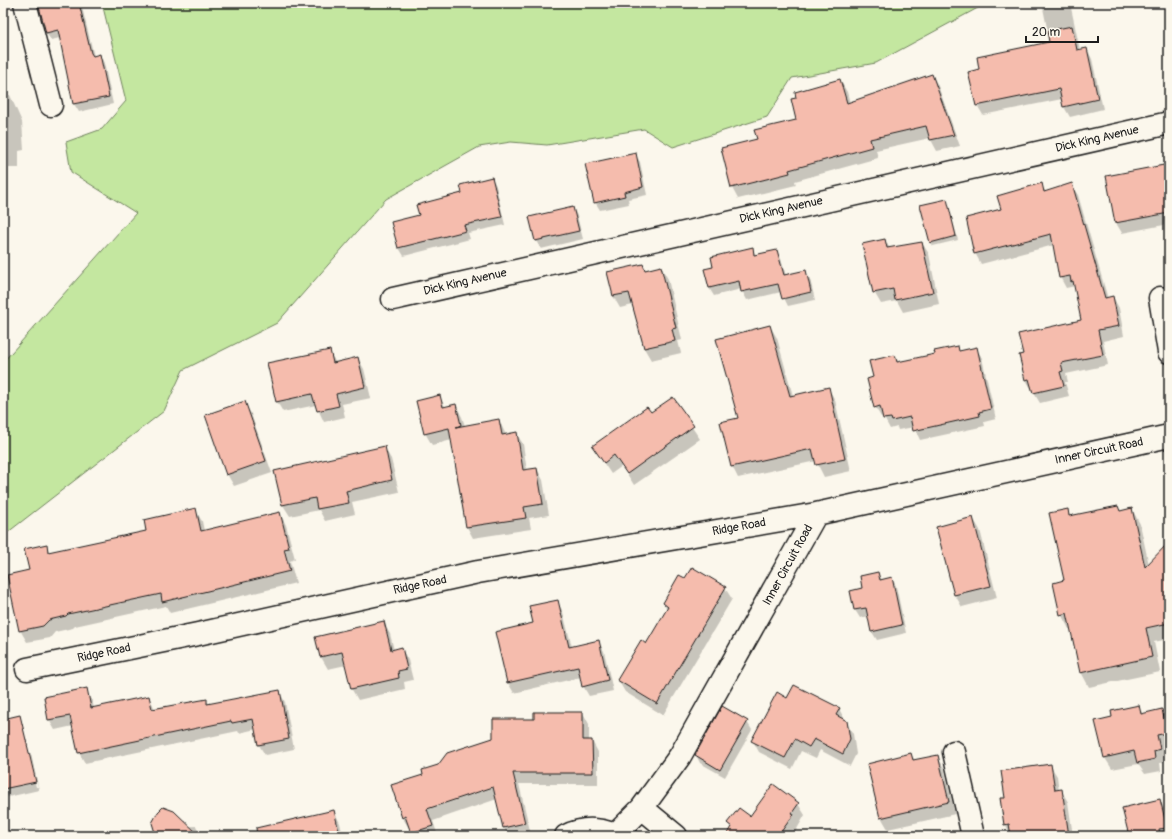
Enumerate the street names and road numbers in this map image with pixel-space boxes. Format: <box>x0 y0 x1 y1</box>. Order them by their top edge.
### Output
street label: Dick King Avenue <box>1054 122 1140 156</box>
street label: Dick King Avenue <box>738 193 824 227</box>
street label: Dick King Avenue <box>422 265 508 299</box>
street label: Inner Circuit Road <box>1053 434 1145 468</box>
street label: Ridge Road <box>711 515 767 539</box>
street label: Inner Circuit Road <box>760 522 816 608</box>
street label: Ridge Road <box>392 572 448 598</box>
street label: Ridge Road <box>76 640 132 666</box>

